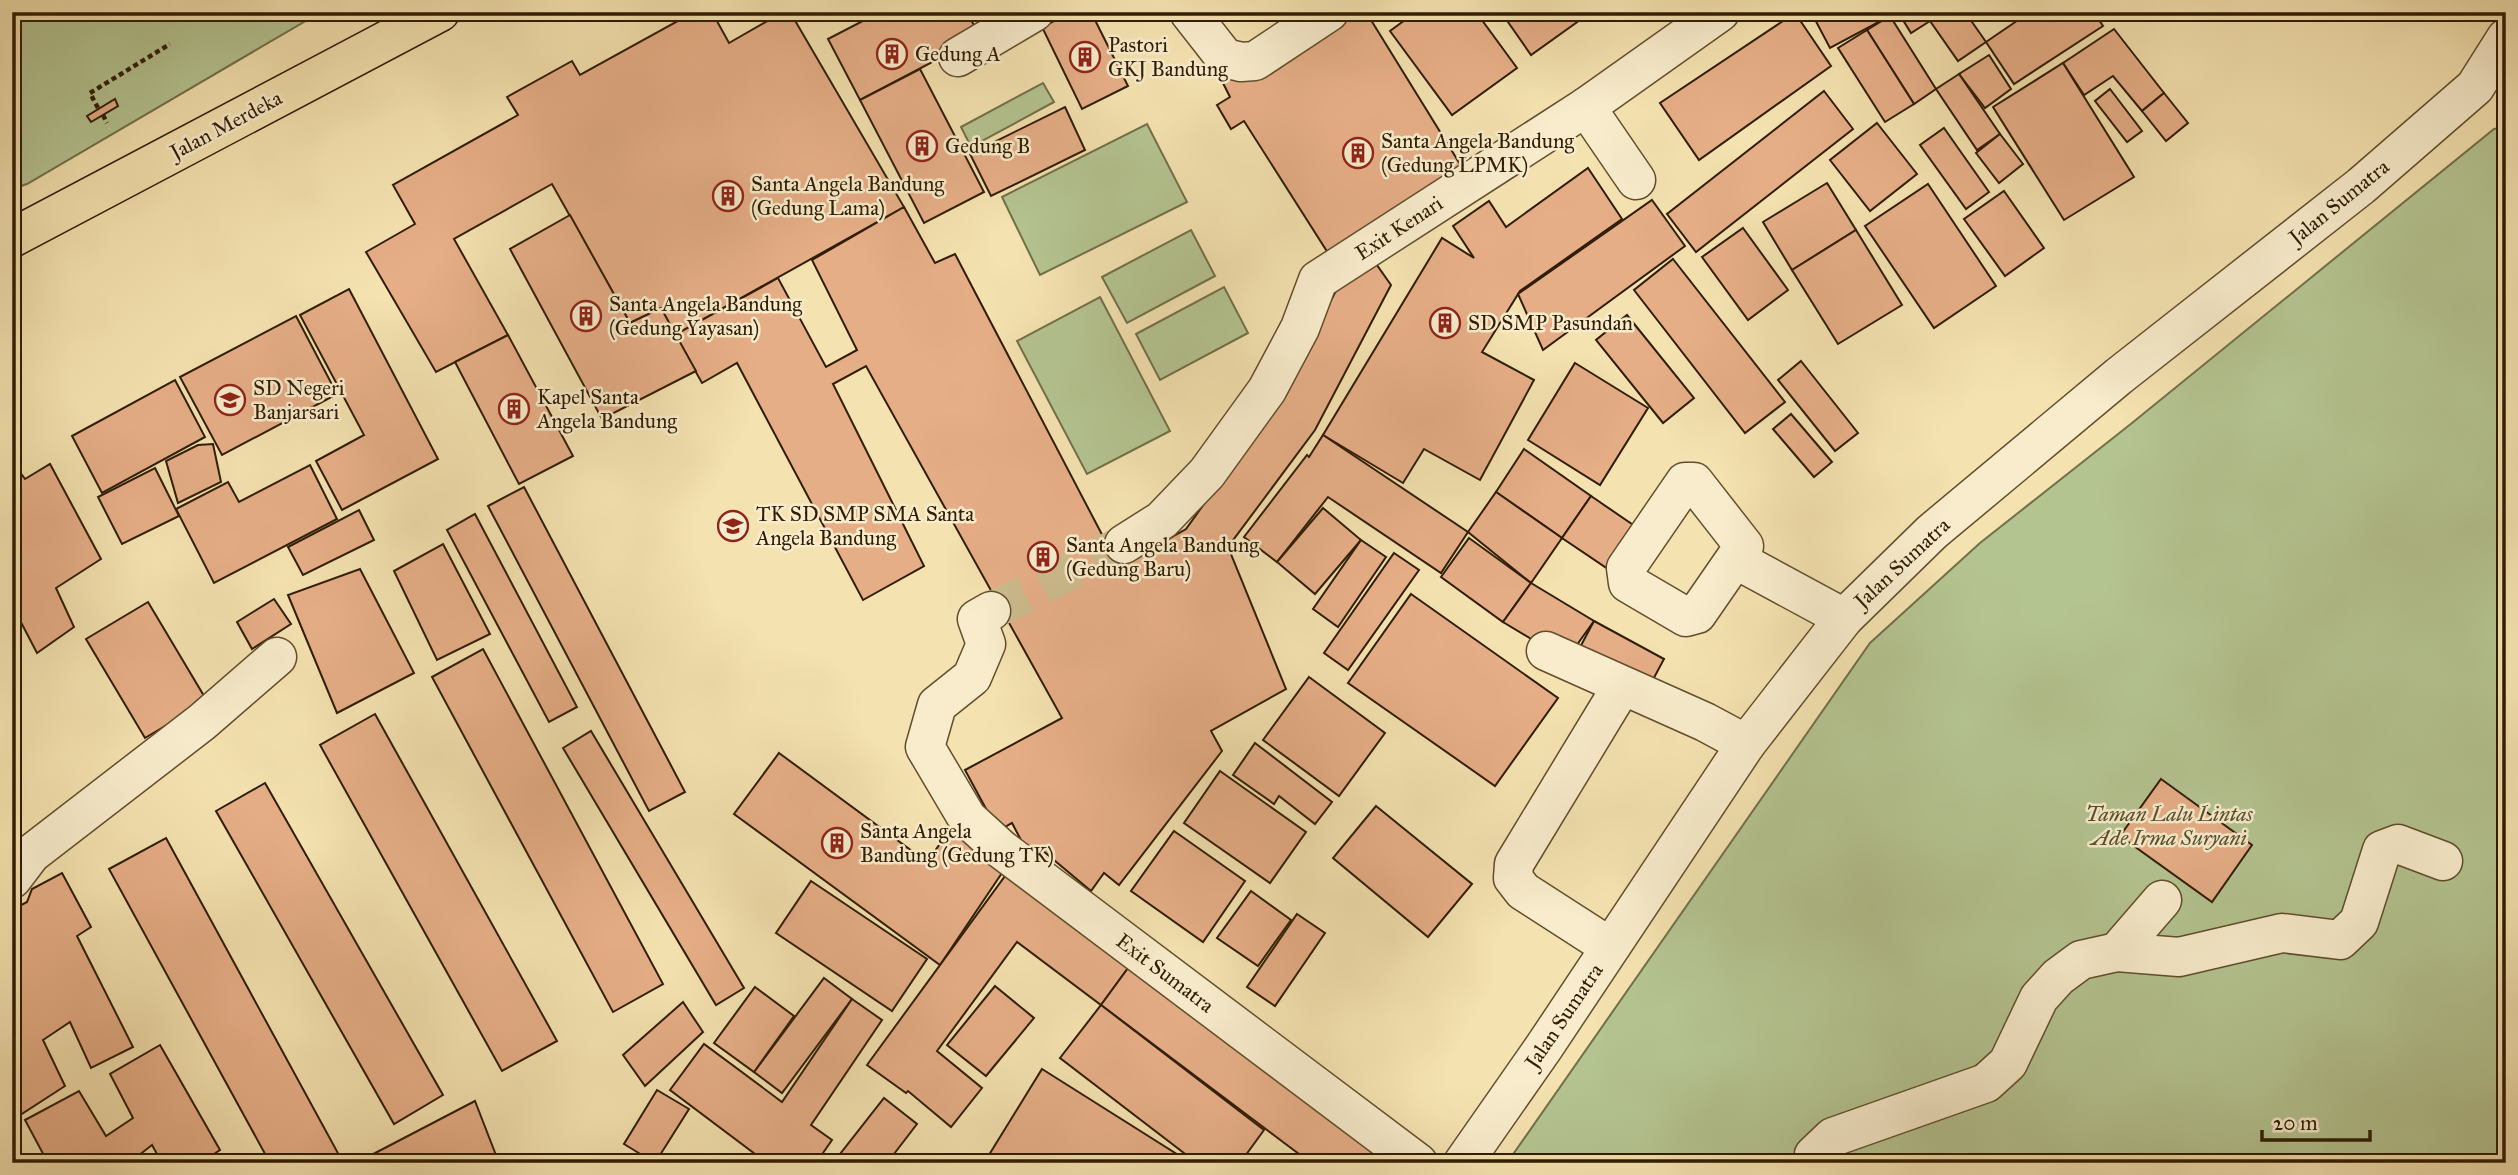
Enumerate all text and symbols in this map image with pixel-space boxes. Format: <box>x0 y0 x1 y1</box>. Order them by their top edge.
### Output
place label: Pastori GKJ Bandung <box>1108 32 1228 82</box>
building icon: Gedung A <box>875 37 909 71</box>
building icon: Pastori GKJ Bandung <box>1068 40 1102 74</box>
place label: Gedung A <box>915 41 1001 67</box>
street label: Jalan Merdeka <box>164 85 287 166</box>
place label: Santa Angela Bandung (Gedung LPMK) <box>1381 128 1574 178</box>
building icon: Gedung B <box>905 129 939 163</box>
place label: Gedung B <box>945 133 1030 159</box>
building icon: Santa Angela Bandung (Gedung LPMK) <box>1341 136 1375 170</box>
street label: Jalan Sumatra <box>2282 154 2394 252</box>
place label: Santa Angela Bandung (Gedung Lama) <box>751 171 944 221</box>
building icon: Santa Angela Bandung (Gedung Lama) <box>711 179 745 213</box>
street label: Exit Kenari <box>1350 190 1448 266</box>
place label: Santa Angela Bandung (Gedung Yayasan) <box>609 291 802 341</box>
building icon: Santa Angela Bandung (Gedung Yayasan) <box>569 299 603 333</box>
building icon: SD SMP Pasundan <box>1428 306 1462 340</box>
place label: SD SMP Pasundan <box>1468 310 1633 336</box>
place label: SD Negeri Banjarsari <box>253 375 345 425</box>
school or university icon: SD Negeri Banjarsari <box>213 383 247 417</box>
place label: Kapel Santa Angela Bandung <box>536 384 677 434</box>
building icon: Kapel Santa Angela Bandung <box>497 392 531 426</box>
place label: TK SD SMP SMA Santa Angela Bandung <box>755 501 974 551</box>
school or university icon: TK SD SMP SMA Santa Angela Bandung <box>716 509 750 543</box>
street label: Jalan Sumatra <box>1847 512 1955 615</box>
place label: Santa Angela Bandung (Gedung Baru) <box>1066 532 1259 582</box>
building icon: Santa Angela Bandung (Gedung Baru) <box>1026 540 1060 574</box>
park label: Taman Lalu Lintas Ade Irma Suryani <box>2085 801 2254 851</box>
place label: Santa Angela Bandung (Gedung TK) <box>860 818 1054 868</box>
building icon: Santa Angela Bandung (Gedung TK) <box>820 826 854 860</box>
street label: Exit Sumatra <box>1111 928 1219 1018</box>
street label: Jalan Sumatra <box>1518 958 1609 1075</box>
scale bar <box>2262 1098 2371 1142</box>
text: 20 m <box>2273 1110 2318 1136</box>

